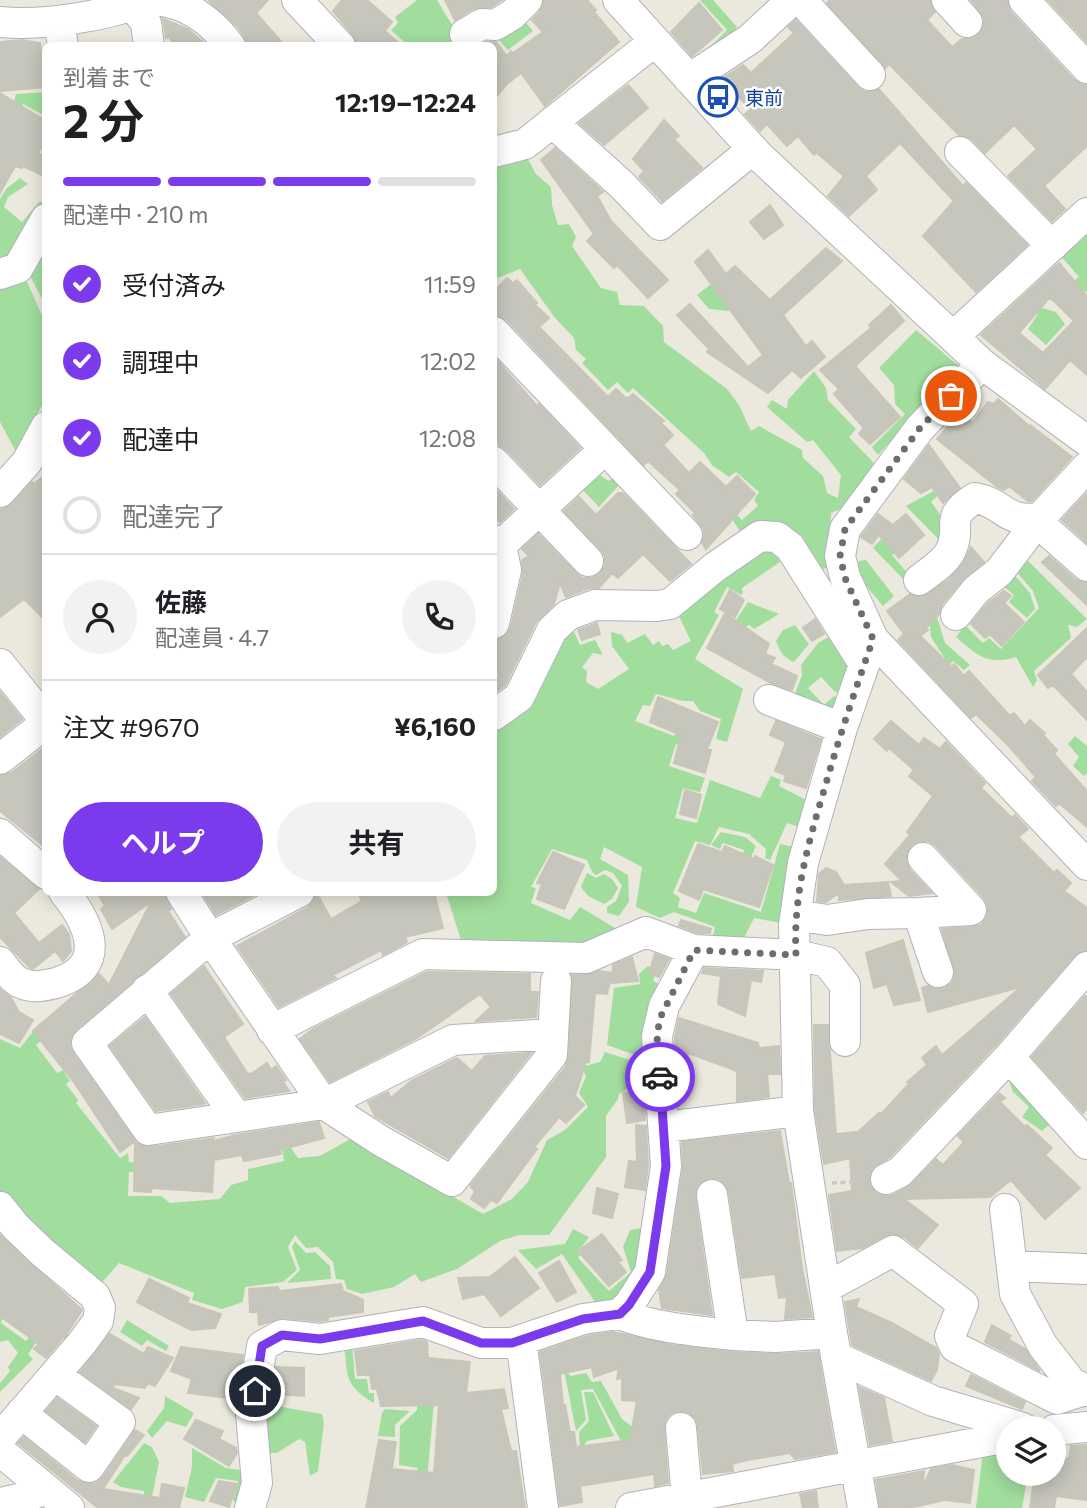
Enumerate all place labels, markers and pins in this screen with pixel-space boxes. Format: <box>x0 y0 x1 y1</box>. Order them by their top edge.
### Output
bus stop icon: 東前 <box>697 76 739 118</box>
place label: 東前 <box>745 86 783 109</box>
pin <box>921 366 981 426</box>
pin <box>225 1361 285 1421</box>

